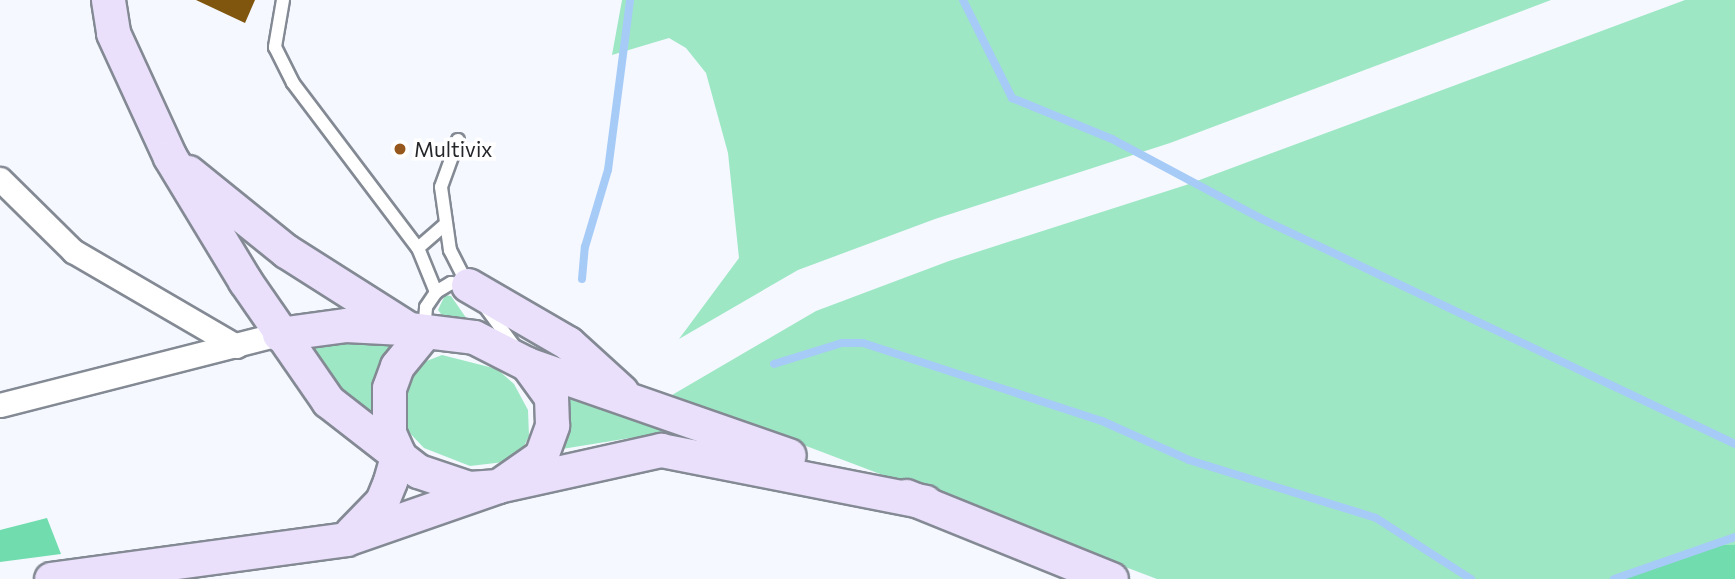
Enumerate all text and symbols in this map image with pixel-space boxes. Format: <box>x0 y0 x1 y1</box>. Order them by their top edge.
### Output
place label: Multivix <box>414 136 492 162</box>
marker: Multivix <box>392 141 408 157</box>

